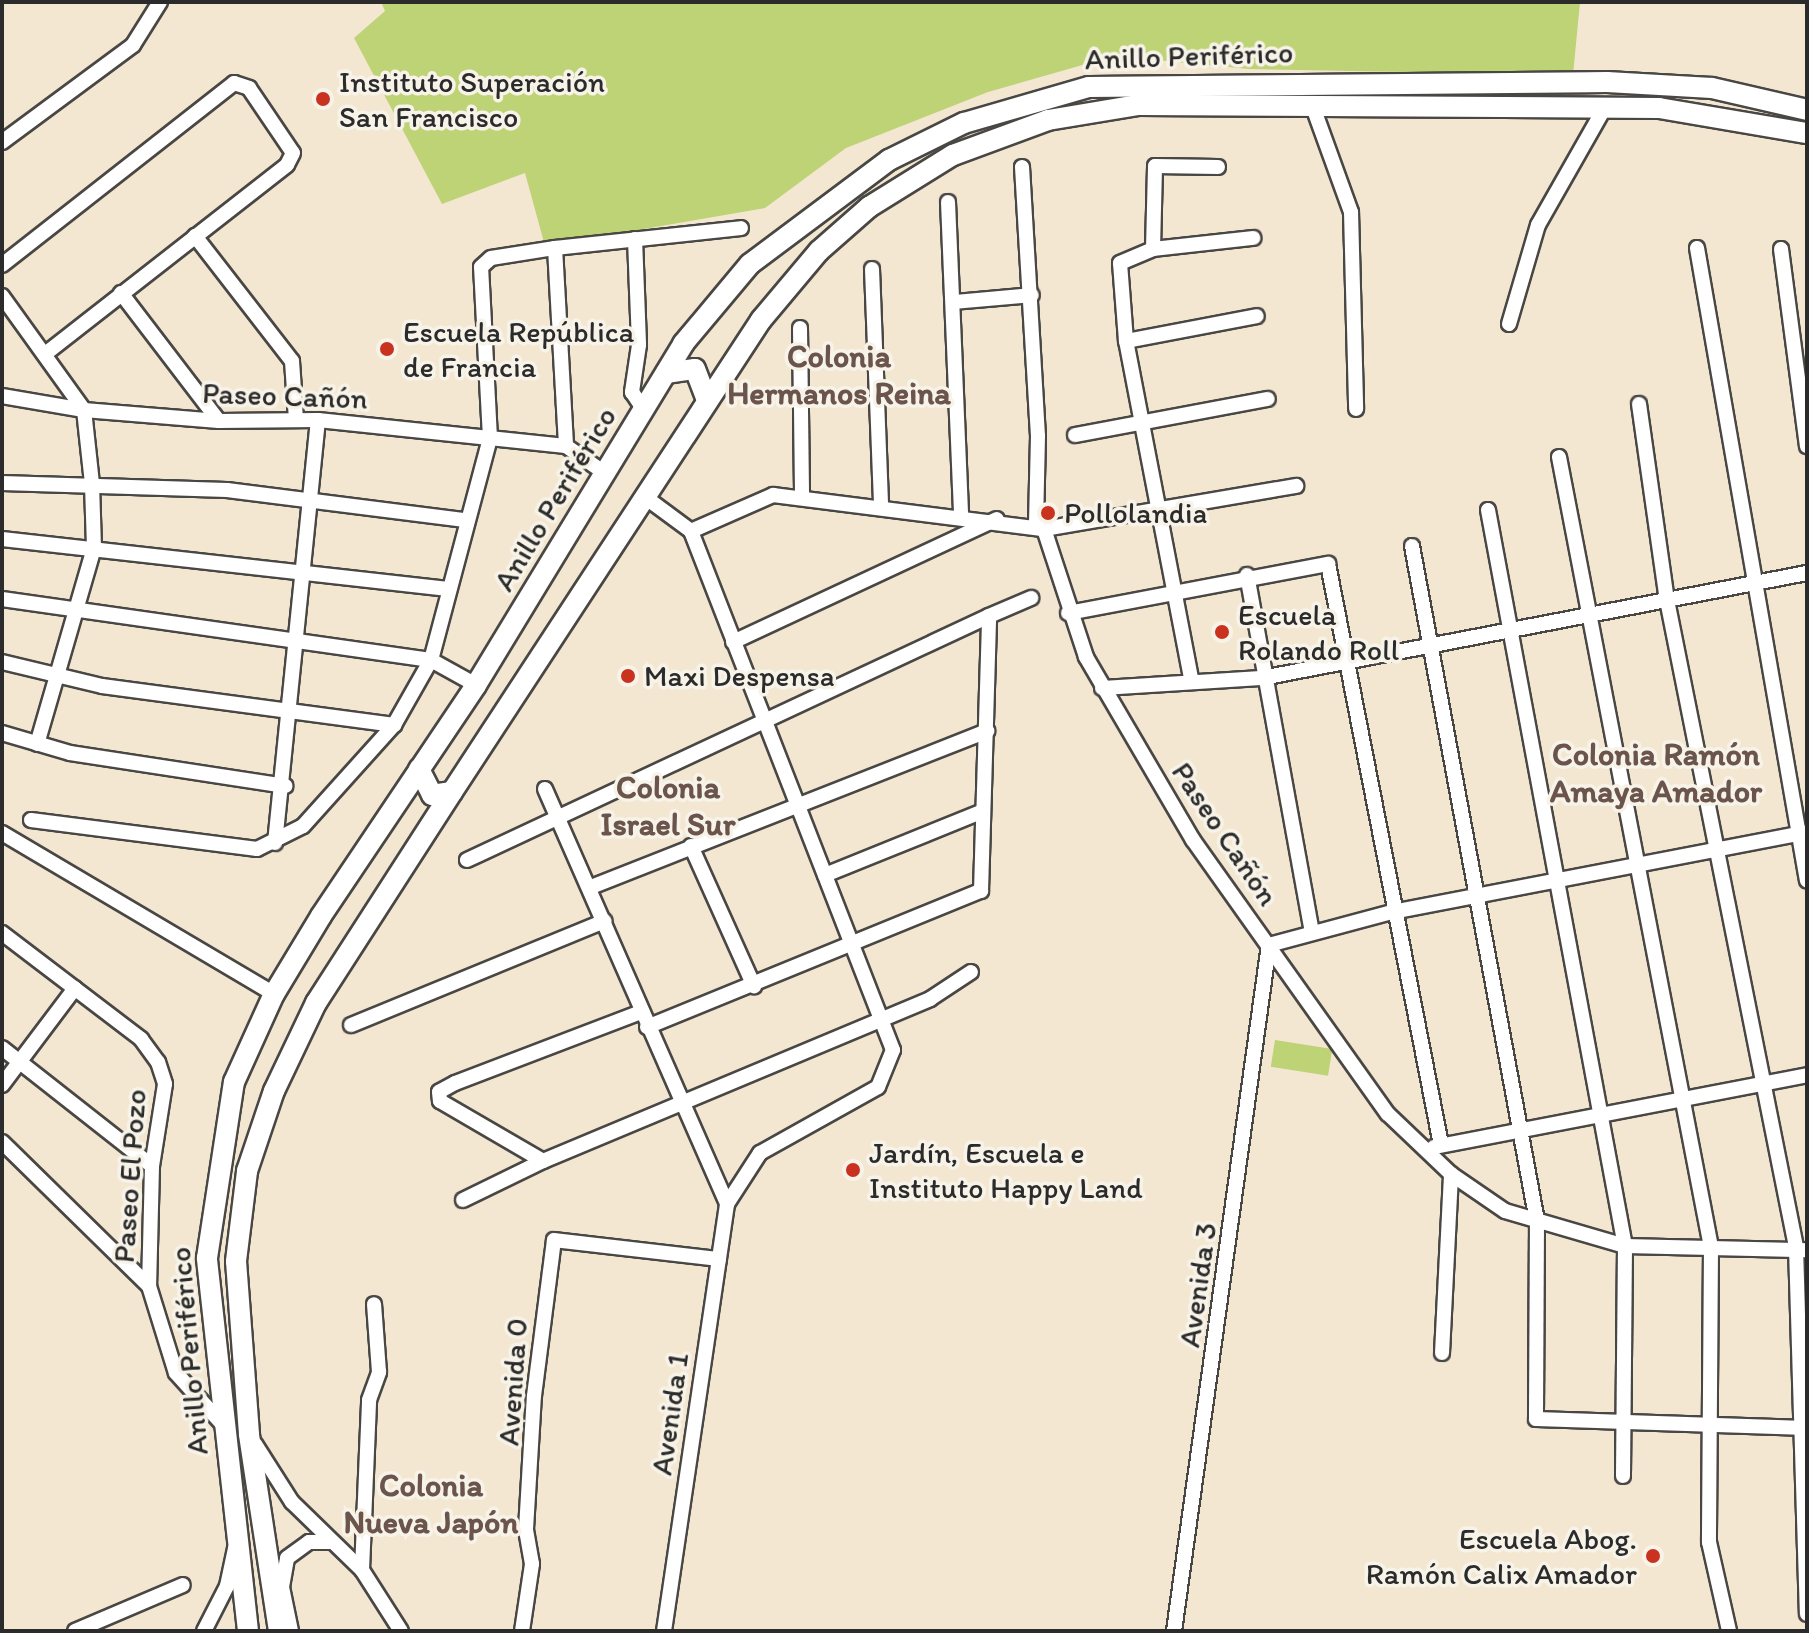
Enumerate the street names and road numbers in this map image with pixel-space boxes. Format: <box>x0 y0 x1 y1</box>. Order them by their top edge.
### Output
street label: Anillo Periférico <box>1085 34 1293 78</box>
street label: Paseo Cañón <box>202 375 368 417</box>
street label: Anillo Periférico <box>486 401 624 597</box>
street label: Paseo Cañón <box>1164 755 1286 913</box>
street label: Paseo El Pozo <box>106 1088 154 1264</box>
street label: Avenida 3 <box>1171 1220 1225 1350</box>
street label: Anillo Periférico <box>162 1246 216 1456</box>
street label: Avenida 0 <box>491 1317 535 1447</box>
street label: Avenida 1 <box>644 1350 696 1478</box>

